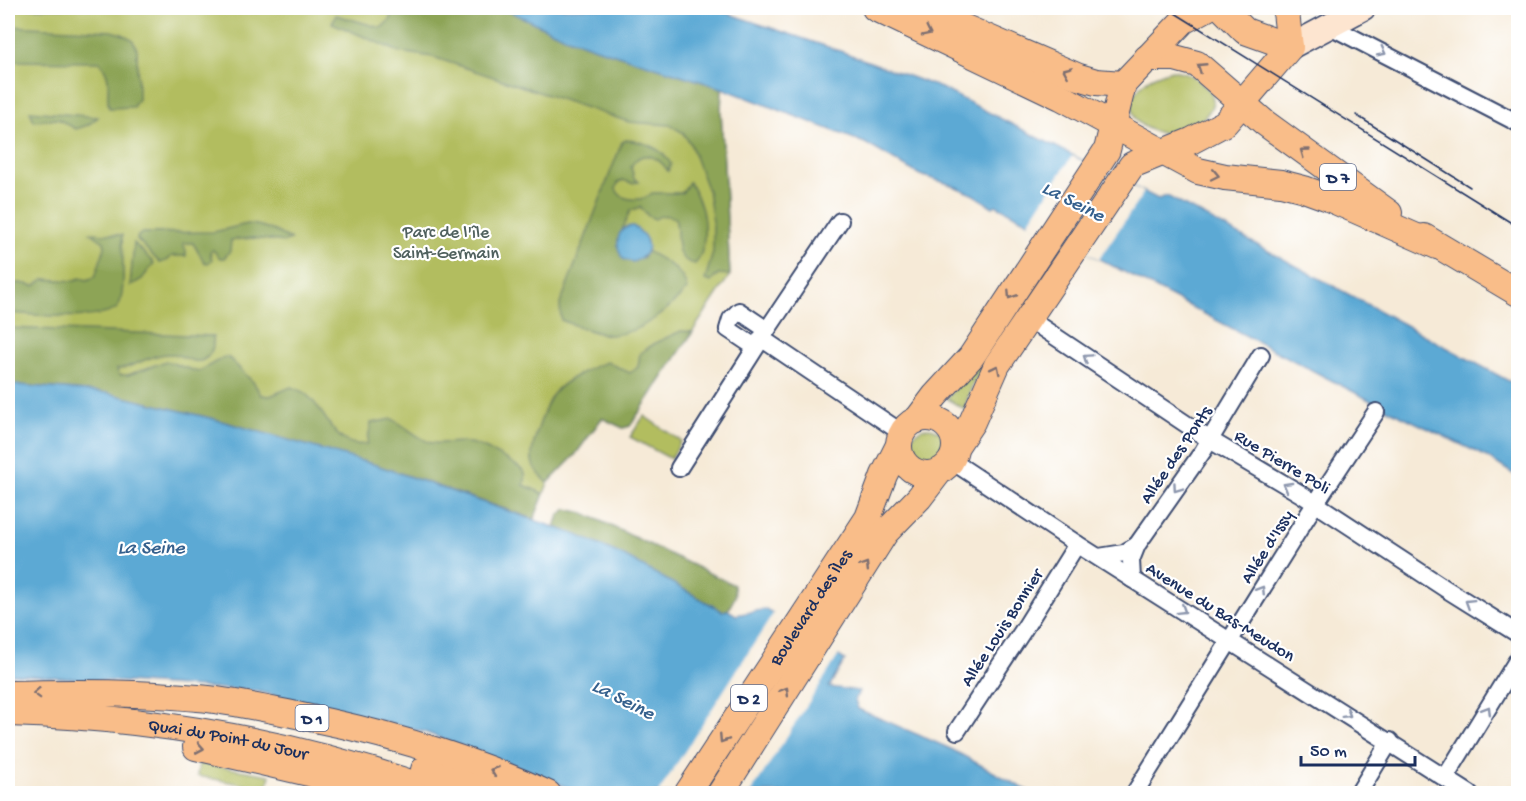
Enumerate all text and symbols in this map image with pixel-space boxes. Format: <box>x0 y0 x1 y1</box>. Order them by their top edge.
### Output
one-way arrow <box>920 24 931 36</box>
one-way arrow <box>1376 45 1387 56</box>
one-way arrow <box>1196 64 1207 75</box>
one-way arrow <box>1062 67 1073 79</box>
one-way arrow <box>1299 148 1310 159</box>
road number: D 7 <box>1320 164 1356 190</box>
one-way arrow <box>1210 168 1220 181</box>
water label: La Seine <box>1037 178 1108 229</box>
park label: Parc de l'île Saint-Germain <box>393 223 499 265</box>
one-way arrow <box>1007 288 1018 299</box>
one-way arrow <box>1083 354 1094 365</box>
one-way arrow <box>989 364 1001 375</box>
street label: Allée des Ponts <box>1137 401 1218 508</box>
street label: Rue Pierre Poli <box>1230 426 1333 500</box>
one-way arrow <box>1173 482 1184 493</box>
one-way arrow <box>1283 482 1293 493</box>
street label: Allée d'Issy <box>1237 506 1299 588</box>
water label: La Seine <box>118 538 185 561</box>
street label: Boulevard des Îles <box>766 545 858 671</box>
street label: Avenue du Bas-Meudon <box>1141 559 1298 668</box>
one-way arrow <box>857 562 869 572</box>
street label: Allée Louis Bonnier <box>957 564 1050 691</box>
one-way arrow <box>1254 586 1265 597</box>
one-way arrow <box>1464 600 1475 611</box>
one-way arrow <box>1176 602 1186 614</box>
water label: La Seine <box>587 676 658 727</box>
road number: D 2 <box>731 685 767 711</box>
one-way arrow <box>32 687 41 699</box>
one-way arrow <box>777 687 789 697</box>
road number: D 1 <box>296 705 328 731</box>
one-way arrow <box>1479 706 1491 716</box>
one-way arrow <box>1340 707 1351 718</box>
street label: Quai du Point du Jour <box>147 716 311 766</box>
scale bar <box>1301 729 1415 767</box>
one-way arrow <box>719 732 730 743</box>
one-way arrow <box>195 741 205 754</box>
text: 50 m <box>1310 742 1347 763</box>
one-way arrow <box>489 766 500 779</box>

